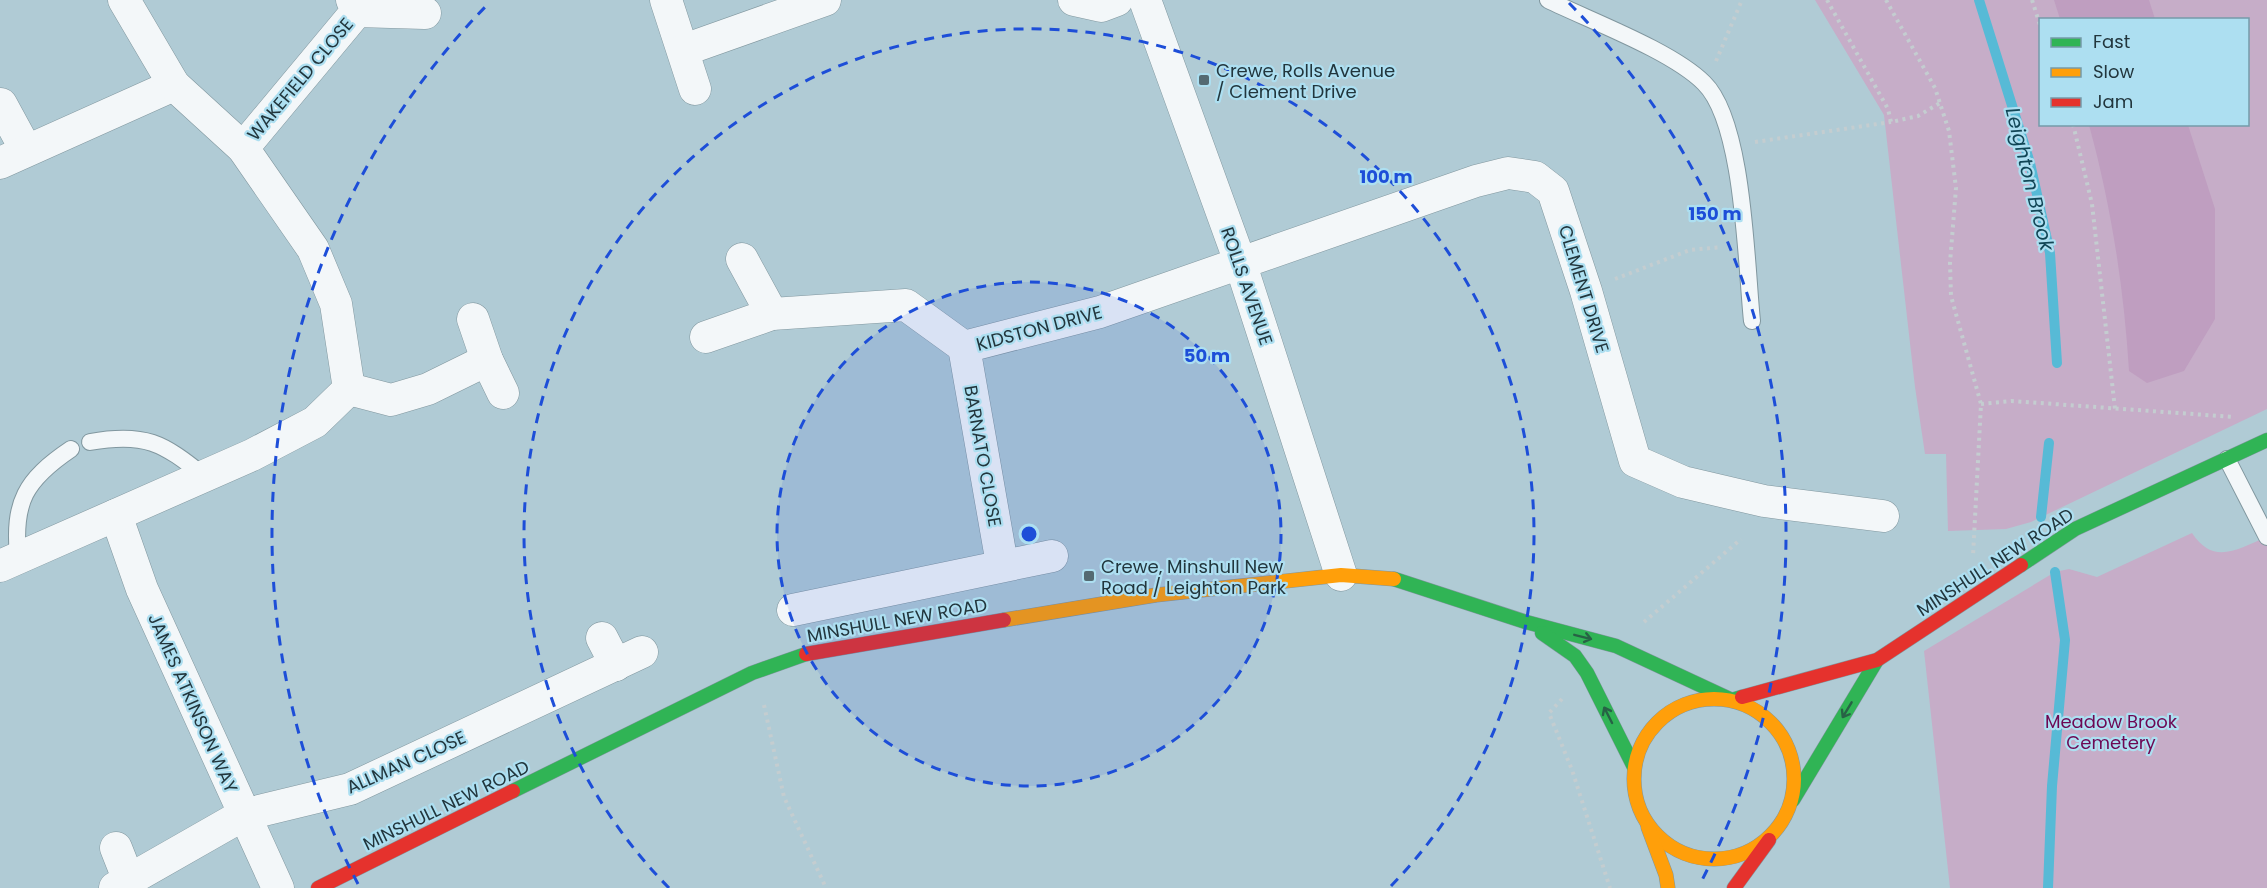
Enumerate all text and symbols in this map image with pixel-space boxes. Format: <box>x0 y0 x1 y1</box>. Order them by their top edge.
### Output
street label: WAKEFIELD CLOSE <box>241 12 359 146</box>
legend <box>2039 18 2249 126</box>
text: Fast <box>2093 29 2130 54</box>
place label: Crewe, Rolls Avenue / Clement Drive <box>1216 58 1395 104</box>
text: Slow <box>2093 59 2135 84</box>
marker: Crewe, Rolls Avenue / Clement Drive <box>1197 73 1211 87</box>
text: Jam <box>2093 89 2133 114</box>
water label: Leighton Brook <box>1999 104 2062 255</box>
text: 100 m <box>1359 164 1413 189</box>
text: 150 m <box>1688 201 1742 226</box>
street label: CLEMENT DRIVE <box>1553 222 1615 356</box>
street label: ROLLS AVENUE <box>1215 224 1279 348</box>
street label: KIDSTON DRIVE <box>973 299 1105 357</box>
text: 50 m <box>1184 343 1230 368</box>
street label: BARNATO CLOSE <box>958 383 1008 529</box>
street label: MINSHULL NEW ROAD <box>1912 502 2078 622</box>
centre of rings <box>1019 524 1039 544</box>
place label: Crewe, Minshull New Road / Leighton Park <box>1101 554 1287 600</box>
marker: Crewe, Minshull New Road / Leighton Park <box>1082 569 1096 583</box>
street label: MINSHULL NEW ROAD <box>805 592 989 648</box>
street label: JAMES ATKINSON WAY <box>142 609 244 797</box>
one-way arrow <box>1573 632 1592 643</box>
one-way arrow <box>1840 701 1852 718</box>
one-way arrow <box>1602 707 1614 724</box>
park label: Meadow Brook Cemetery <box>2045 709 2178 755</box>
street label: ALLMAN CLOSE <box>342 724 470 800</box>
street label: MINSHULL NEW ROAD <box>359 754 533 856</box>

